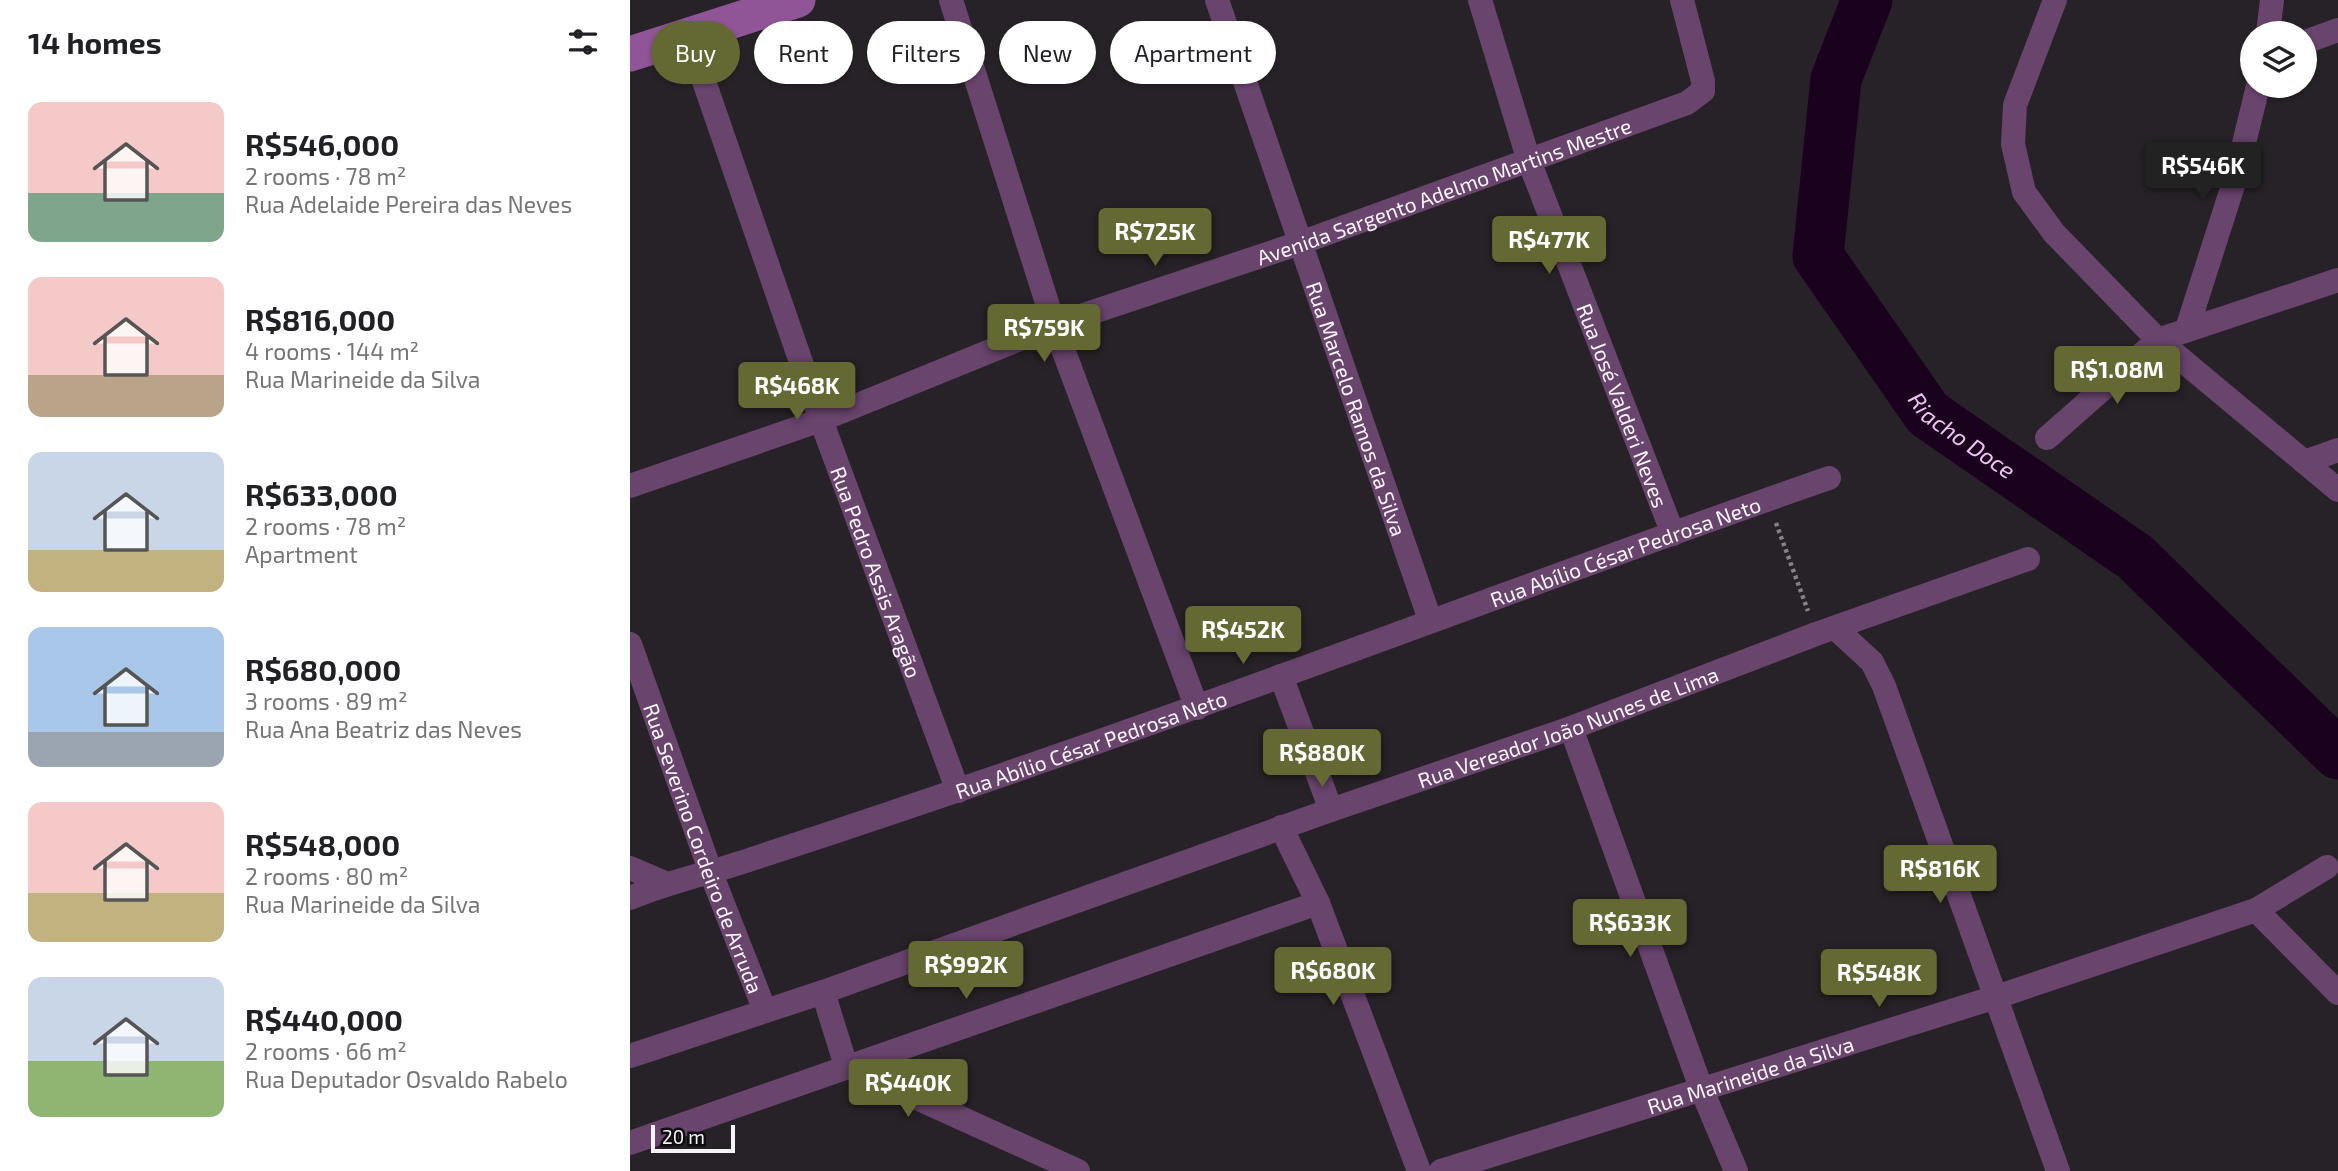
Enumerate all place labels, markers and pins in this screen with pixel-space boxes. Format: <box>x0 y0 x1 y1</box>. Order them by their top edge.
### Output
pin: R$546K <box>2146 142 2260 202</box>
pin: R$725K <box>1098 208 1212 268</box>
pin: R$477K <box>1492 216 1606 276</box>
pin: R$759K <box>987 304 1101 364</box>
pin: R$1.08M <box>2052 346 2182 406</box>
pin: R$468K <box>740 362 854 422</box>
pin: R$452K <box>1186 606 1300 666</box>
pin: R$880K <box>1265 730 1379 789</box>
pin: R$816K <box>1883 846 1997 905</box>
pin: R$633K <box>1573 900 1687 959</box>
pin: R$992K <box>909 942 1023 1001</box>
pin: R$680K <box>1276 948 1390 1007</box>
pin: R$548K <box>1822 950 1936 1009</box>
pin: R$440K <box>851 1060 965 1119</box>

